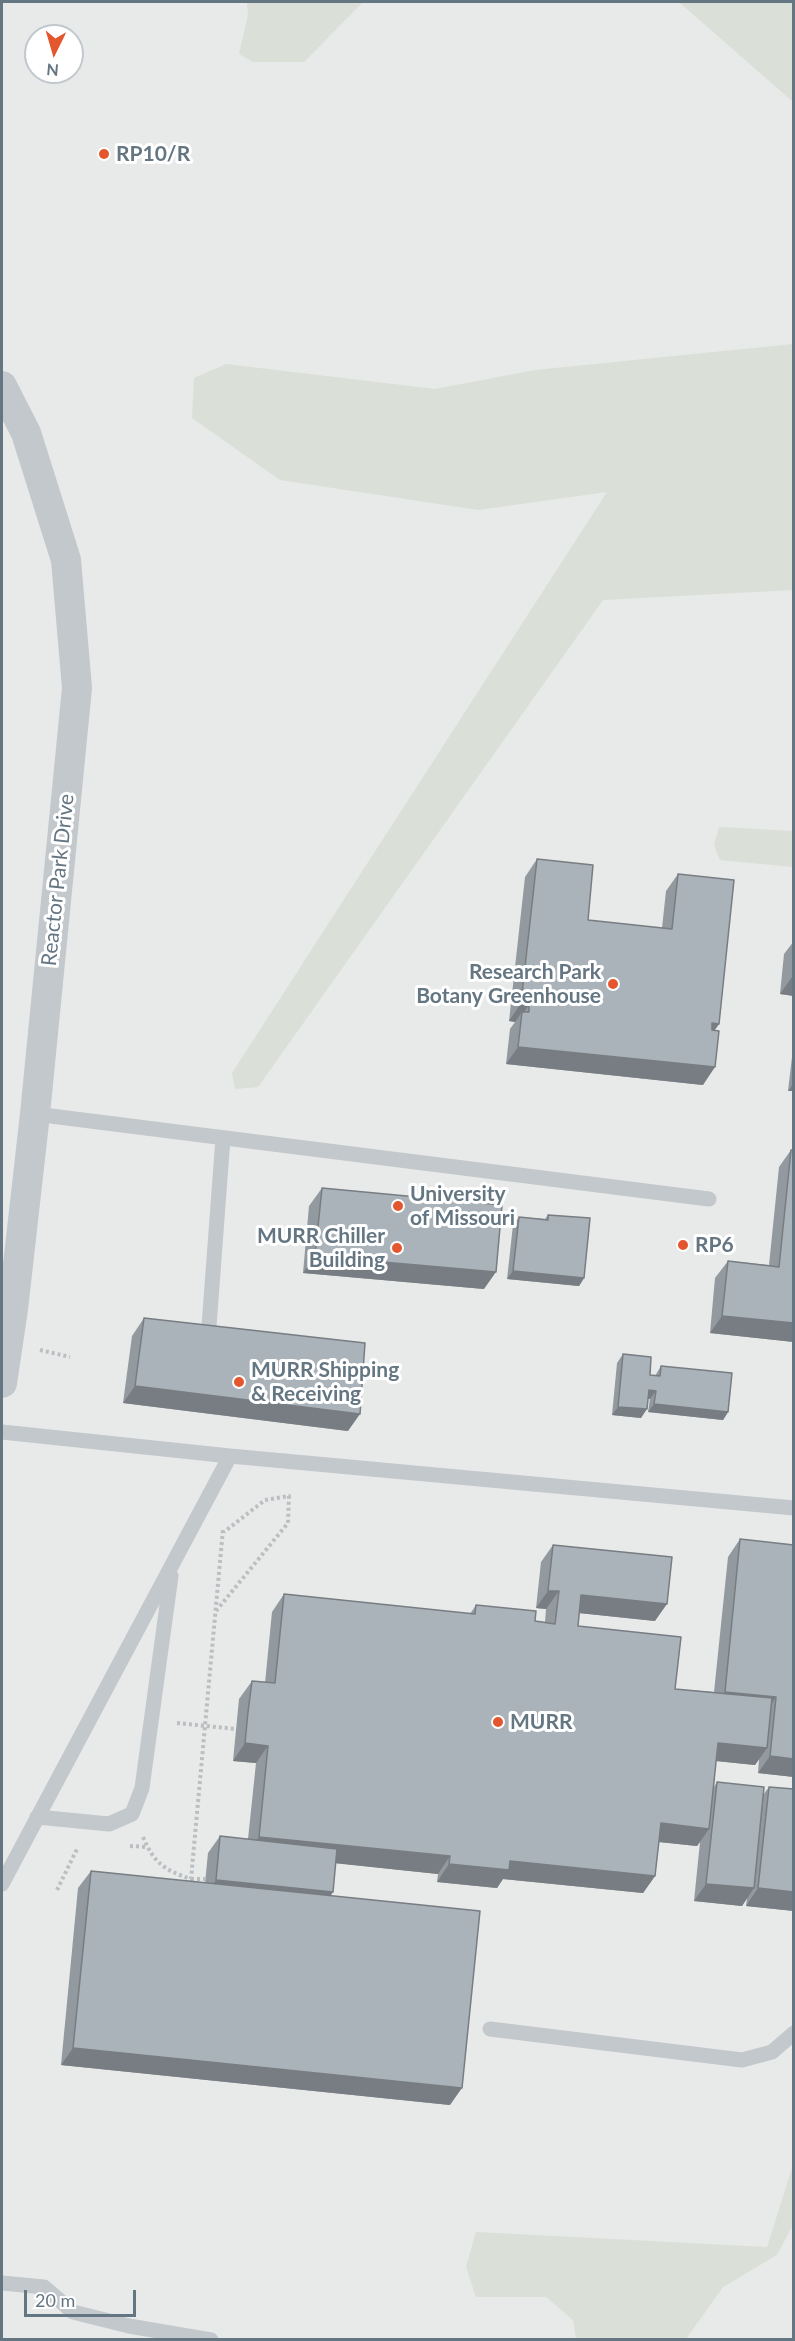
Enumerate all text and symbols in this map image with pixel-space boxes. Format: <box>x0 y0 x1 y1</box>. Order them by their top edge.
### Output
north arrow <box>24 24 84 84</box>
text: N <box>46 60 60 80</box>
place label: RP10/R <box>116 141 190 167</box>
marker: RP10/R <box>97 147 111 161</box>
street label: Reactor Park Drive <box>36 793 80 967</box>
place label: Research Park Botany Greenhouse <box>416 959 601 1009</box>
marker: Research Park Botany Greenhouse <box>606 977 620 991</box>
place label: University of Missouri <box>410 1181 515 1231</box>
marker: University of Missouri <box>391 1199 405 1213</box>
place label: MURR Chiller Building <box>257 1223 385 1273</box>
place label: RP6 <box>695 1232 734 1258</box>
marker: RP6 <box>676 1238 690 1252</box>
marker: MURR Chiller Building <box>390 1241 404 1255</box>
place label: MURR Shipping & Receiving <box>251 1357 399 1407</box>
marker: MURR Shipping & Receiving <box>232 1375 246 1389</box>
place label: MURR <box>510 1709 572 1735</box>
marker: MURR <box>491 1715 505 1729</box>
scale bar <box>27 2278 140 2316</box>
text: 20 m <box>35 2289 75 2311</box>

